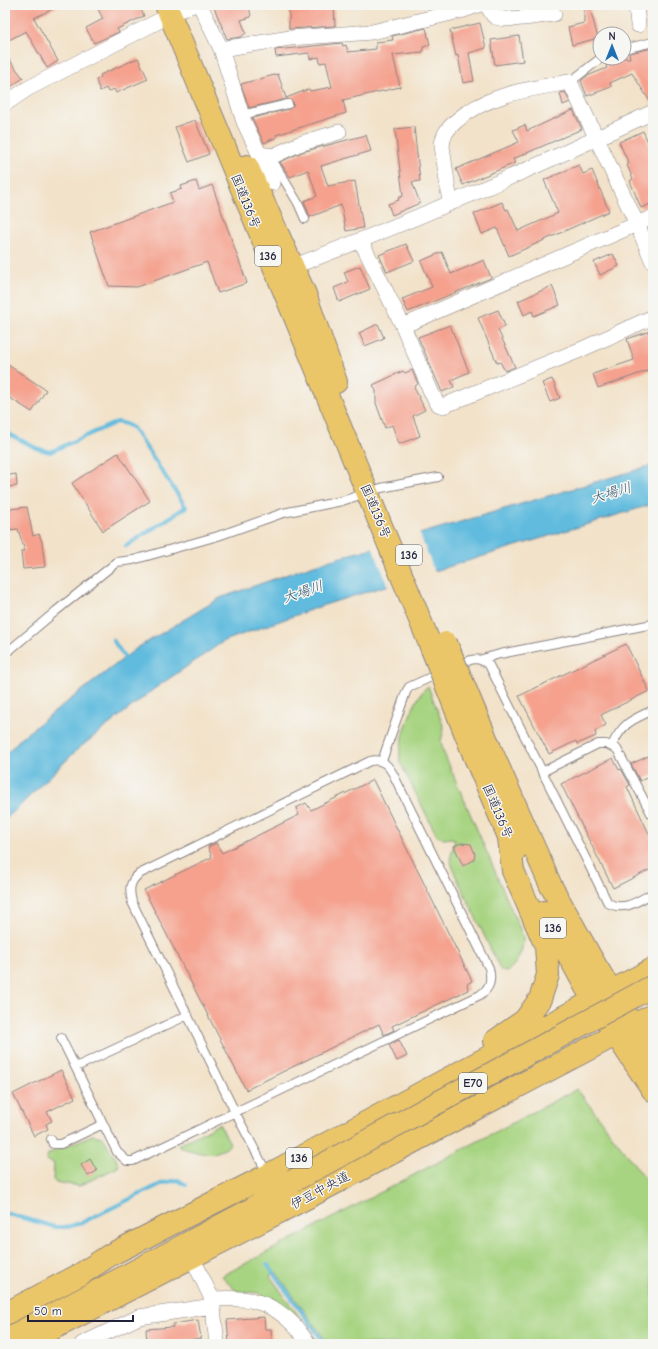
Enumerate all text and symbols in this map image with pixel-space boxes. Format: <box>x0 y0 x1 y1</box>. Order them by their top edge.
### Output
north arrow <box>592 26 632 66</box>
text: N <box>608 30 616 43</box>
street label: 国道136号 <box>228 171 264 231</box>
road number: 136 <box>255 246 281 266</box>
water label: 大場川 <box>588 479 634 507</box>
street label: 国道136号 <box>358 481 394 541</box>
road number: 136 <box>396 545 422 565</box>
water label: 大場川 <box>280 577 326 607</box>
street label: 国道136号 <box>480 781 516 841</box>
road number: 136 <box>540 918 566 938</box>
road number: E70 <box>459 1073 487 1093</box>
road number: 136 <box>286 1148 312 1168</box>
street label: 伊豆中央道 <box>288 1168 352 1212</box>
scale bar <box>28 1297 133 1323</box>
text: 50 m <box>34 1304 62 1318</box>

